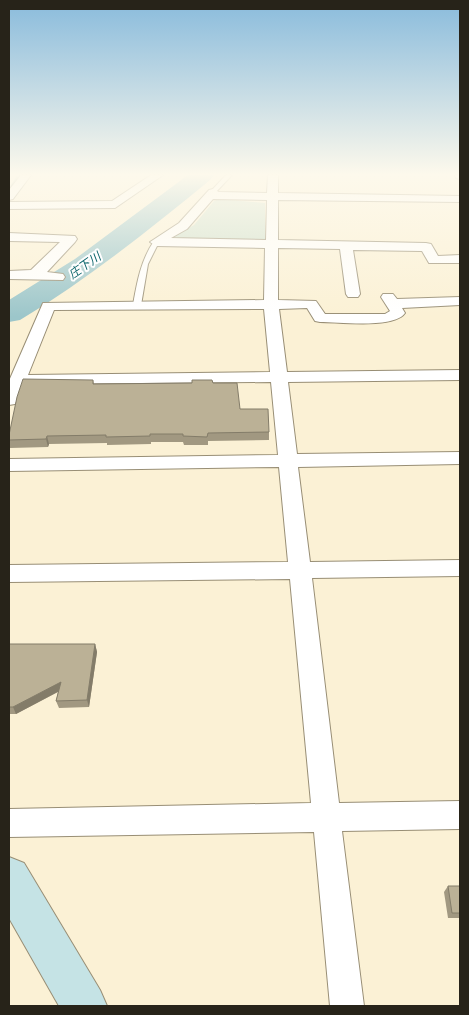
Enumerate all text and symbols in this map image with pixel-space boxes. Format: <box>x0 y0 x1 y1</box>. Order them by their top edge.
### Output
water label: 庄下川 <box>65 248 106 283</box>

